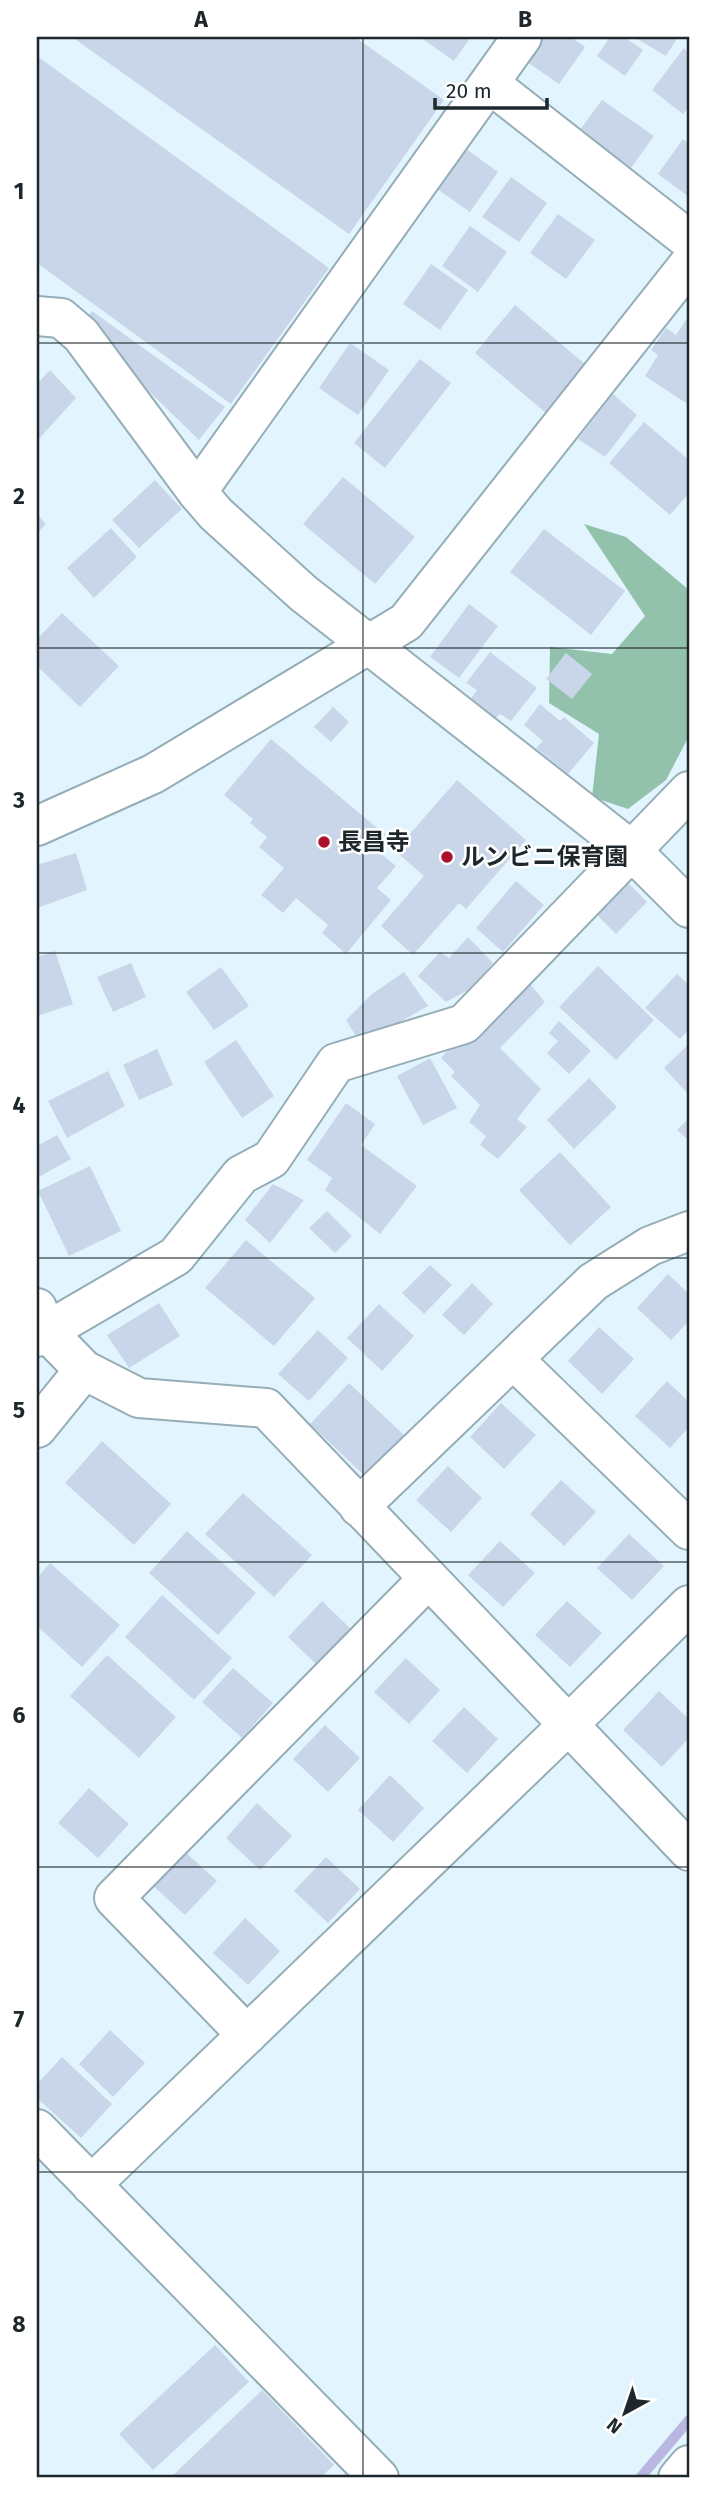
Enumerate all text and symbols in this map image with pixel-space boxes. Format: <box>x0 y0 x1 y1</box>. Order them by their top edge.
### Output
text: A <box>193 5 208 33</box>
text: B <box>518 5 532 33</box>
scale bar <box>435 66 548 110</box>
text: 20 m <box>446 78 492 104</box>
text: 1 <box>14 177 24 205</box>
text: 2 <box>13 482 25 510</box>
text: 3 <box>12 786 25 814</box>
place label: 長昌寺 <box>338 828 410 856</box>
marker: 長昌寺 <box>316 834 332 850</box>
place label: ルンビニ保育園 <box>461 843 629 871</box>
marker: ルンビニ保育園 <box>439 849 455 865</box>
text: 4 <box>13 1091 26 1119</box>
text: 5 <box>13 1396 25 1424</box>
text: 6 <box>13 1701 26 1729</box>
text: 7 <box>14 2005 25 2033</box>
text: 8 <box>12 2310 26 2338</box>
north arrow <box>590 2378 660 2448</box>
text: N <box>602 2413 627 2439</box>

